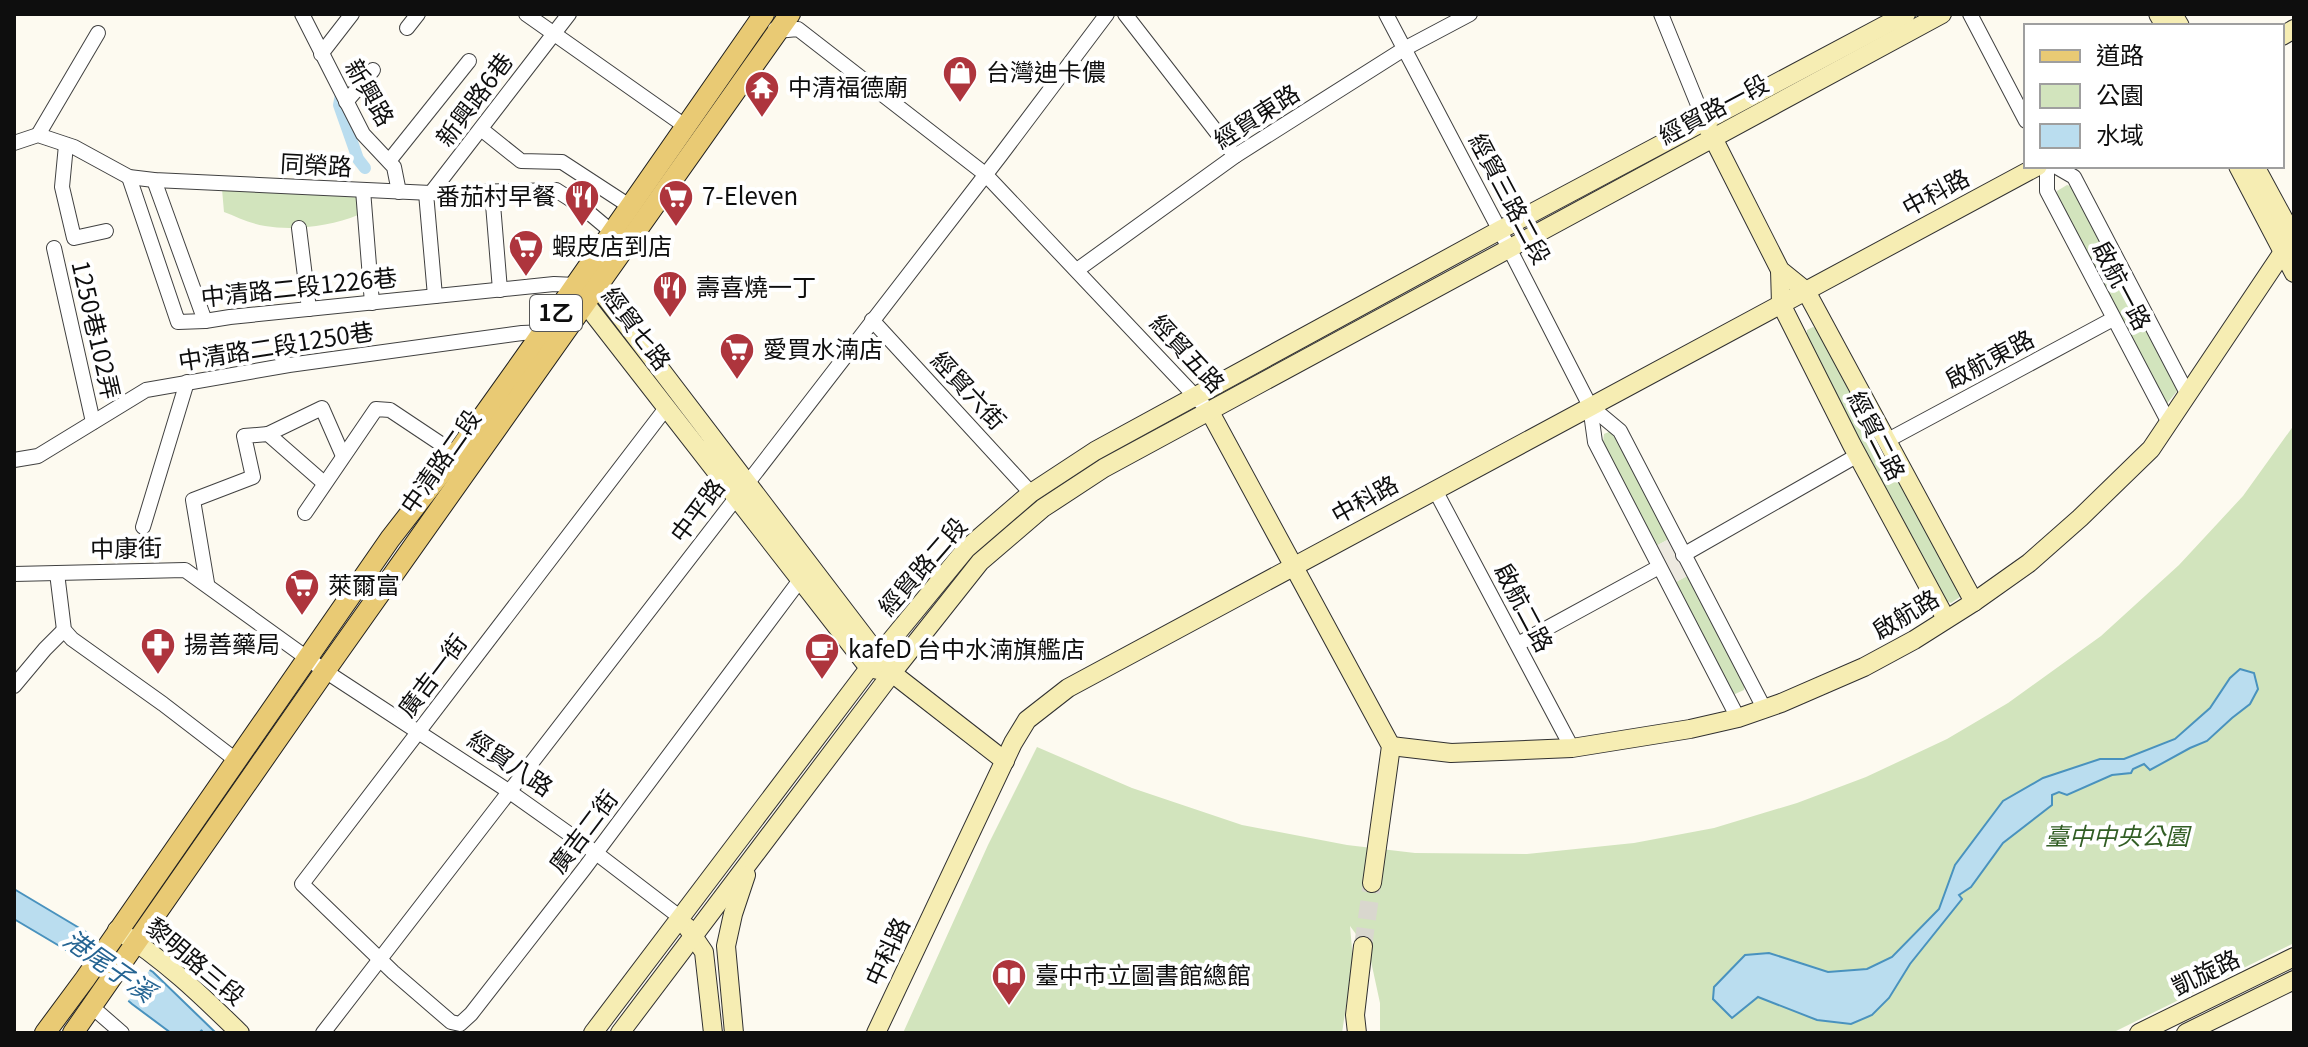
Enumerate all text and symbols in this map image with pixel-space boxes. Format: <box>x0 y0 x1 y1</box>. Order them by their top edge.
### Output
legend <box>2024 24 2284 168</box>
text: 道路 <box>2096 36 2144 71</box>
street label: 新興路6巷 <box>426 44 520 153</box>
street label: 新興路 <box>338 52 404 132</box>
place label: 台灣迪卡儂 <box>986 53 1106 88</box>
shop icon: 台灣迪卡儂 <box>941 54 979 104</box>
street label: 經貿路一段 <box>1652 64 1774 151</box>
place label: 中清福德廟 <box>788 68 908 103</box>
temple icon: 中清福德廟 <box>743 69 781 119</box>
street label: 經貿東路 <box>1206 74 1305 156</box>
text: 公園 <box>2096 76 2144 111</box>
text: 水域 <box>2096 116 2144 151</box>
street label: 經貿三路二段 <box>1462 126 1560 270</box>
street label: 同榮路 <box>279 144 353 183</box>
street label: 中科路 <box>1895 158 1975 223</box>
place label: 番茄村早餐 <box>436 177 556 212</box>
place label: 7-Eleven <box>702 177 798 212</box>
restaurant icon: 番茄村早餐 <box>563 178 601 228</box>
supermarket icon: 7-Eleven <box>657 178 695 228</box>
place label: 蝦皮店到店 <box>552 227 672 262</box>
supermarket icon: 蝦皮店到店 <box>507 228 545 278</box>
street label: 啟航一路 <box>2085 234 2161 335</box>
street label: 1250巷102弄 <box>64 257 130 402</box>
street label: 中清路二段1226巷 <box>199 258 399 313</box>
place label: 壽喜燒一丁 <box>696 268 816 303</box>
restaurant icon: 壽喜燒一丁 <box>651 269 689 319</box>
street label: 經貿七路 <box>595 279 681 376</box>
road number: 1乙 <box>530 295 582 331</box>
street label: 經貿五路 <box>1143 305 1234 399</box>
street label: 中清路二段1250巷 <box>175 312 376 377</box>
street label: 啟航東路 <box>1938 320 2039 396</box>
place label: 愛買水湳店 <box>763 330 883 365</box>
supermarket icon: 愛買水湳店 <box>718 331 756 381</box>
street label: 經貿六街 <box>924 342 1015 436</box>
street label: 經貿二路 <box>1841 384 1916 486</box>
street label: 中清路二段 <box>390 401 488 520</box>
street label: 中科路 <box>1324 465 1404 531</box>
street label: 中平路 <box>660 470 732 549</box>
street label: 經貿路二段 <box>869 509 974 622</box>
street label: 中康街 <box>90 528 162 565</box>
street label: 啟航二路 <box>1487 556 1563 657</box>
place label: 萊爾富 <box>328 566 400 601</box>
supermarket icon: 萊爾富 <box>283 567 321 617</box>
street label: 啟航路 <box>1865 579 1945 646</box>
place label: 揚善藥局 <box>184 625 280 660</box>
pharmacy icon: 揚善藥局 <box>139 626 177 676</box>
street label: 廣吉一街 <box>388 626 474 723</box>
place label: kafeD 台中水湳旗艦店 <box>848 630 1085 665</box>
cafe icon: kafeD 台中水湳旗艦店 <box>803 631 841 681</box>
street label: 經貿八路 <box>462 721 561 803</box>
street label: 廣吉二街 <box>539 782 625 879</box>
park label: 臺中中央公園 <box>2045 817 2192 852</box>
street label: 黎明路三段 <box>139 908 254 1012</box>
street label: 中科路 <box>855 911 917 991</box>
water label: 港尾子溪 <box>57 919 167 1011</box>
street label: 凱旋路 <box>2165 939 2245 1002</box>
place label: 臺中市立圖書館總館 <box>1035 956 1251 991</box>
library icon: 臺中市立圖書館總館 <box>990 957 1028 1007</box>

